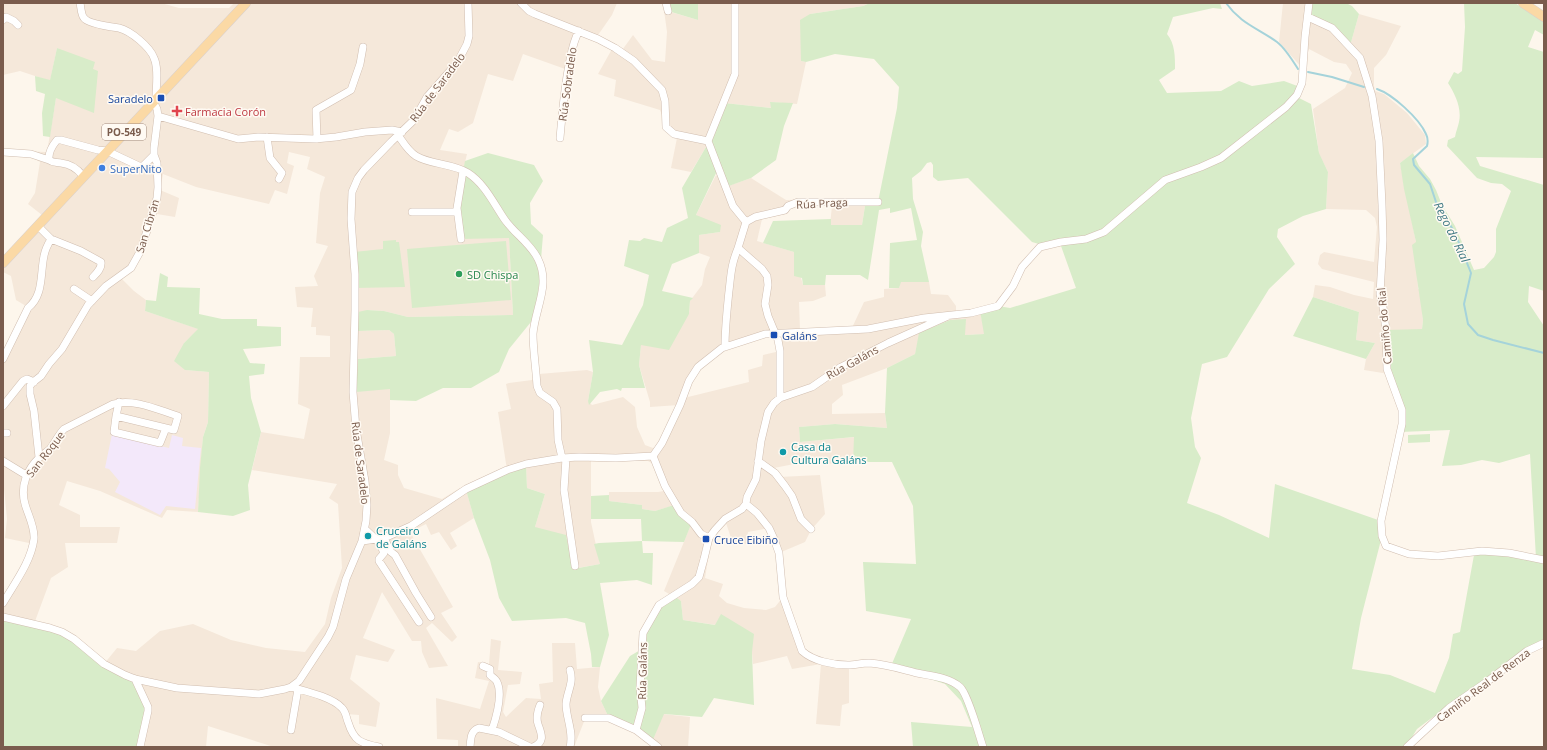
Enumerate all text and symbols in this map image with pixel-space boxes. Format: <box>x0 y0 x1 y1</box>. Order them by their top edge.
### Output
street label: Rúa Sobradelo <box>554 46 580 122</box>
street label: Rúa de Saradelo <box>406 49 468 125</box>
place label: Saradelo <box>108 91 153 106</box>
marker: Saradelo <box>156 93 166 103</box>
place label: Farmacia Corón <box>185 104 266 119</box>
marker: Farmacia Corón <box>172 106 182 116</box>
road number: PO-549 <box>102 124 146 140</box>
place label: SuperNito <box>110 161 162 176</box>
marker: SuperNito <box>97 163 107 173</box>
street label: Rúa Praga <box>796 194 848 212</box>
street label: San Cibrán <box>132 197 162 255</box>
water label: Rego do Rial <box>1430 199 1474 266</box>
place label: SD Chispa <box>467 267 518 282</box>
marker: SD Chispa <box>454 269 464 279</box>
street label: Camiño do Rial <box>1373 287 1395 365</box>
place label: Galáns <box>782 328 817 343</box>
marker: Galáns <box>769 330 779 340</box>
street label: Rúa Galáns <box>823 342 881 382</box>
street label: Rúa de Saradelo <box>348 421 374 506</box>
street label: San Roque <box>22 428 68 480</box>
place label: Casa da Cultura Galáns <box>791 439 867 467</box>
marker: Casa da Cultura Galáns <box>778 447 788 457</box>
place label: Cruceiro de Galáns <box>376 523 427 551</box>
marker: Cruceiro de Galáns <box>363 531 373 541</box>
place label: Cruce Eibiño <box>714 532 779 547</box>
marker: Cruce Eibiño <box>701 534 711 544</box>
street label: Rúa Galáns <box>634 642 650 700</box>
street label: Camiño Real de Renza <box>1433 645 1533 725</box>

